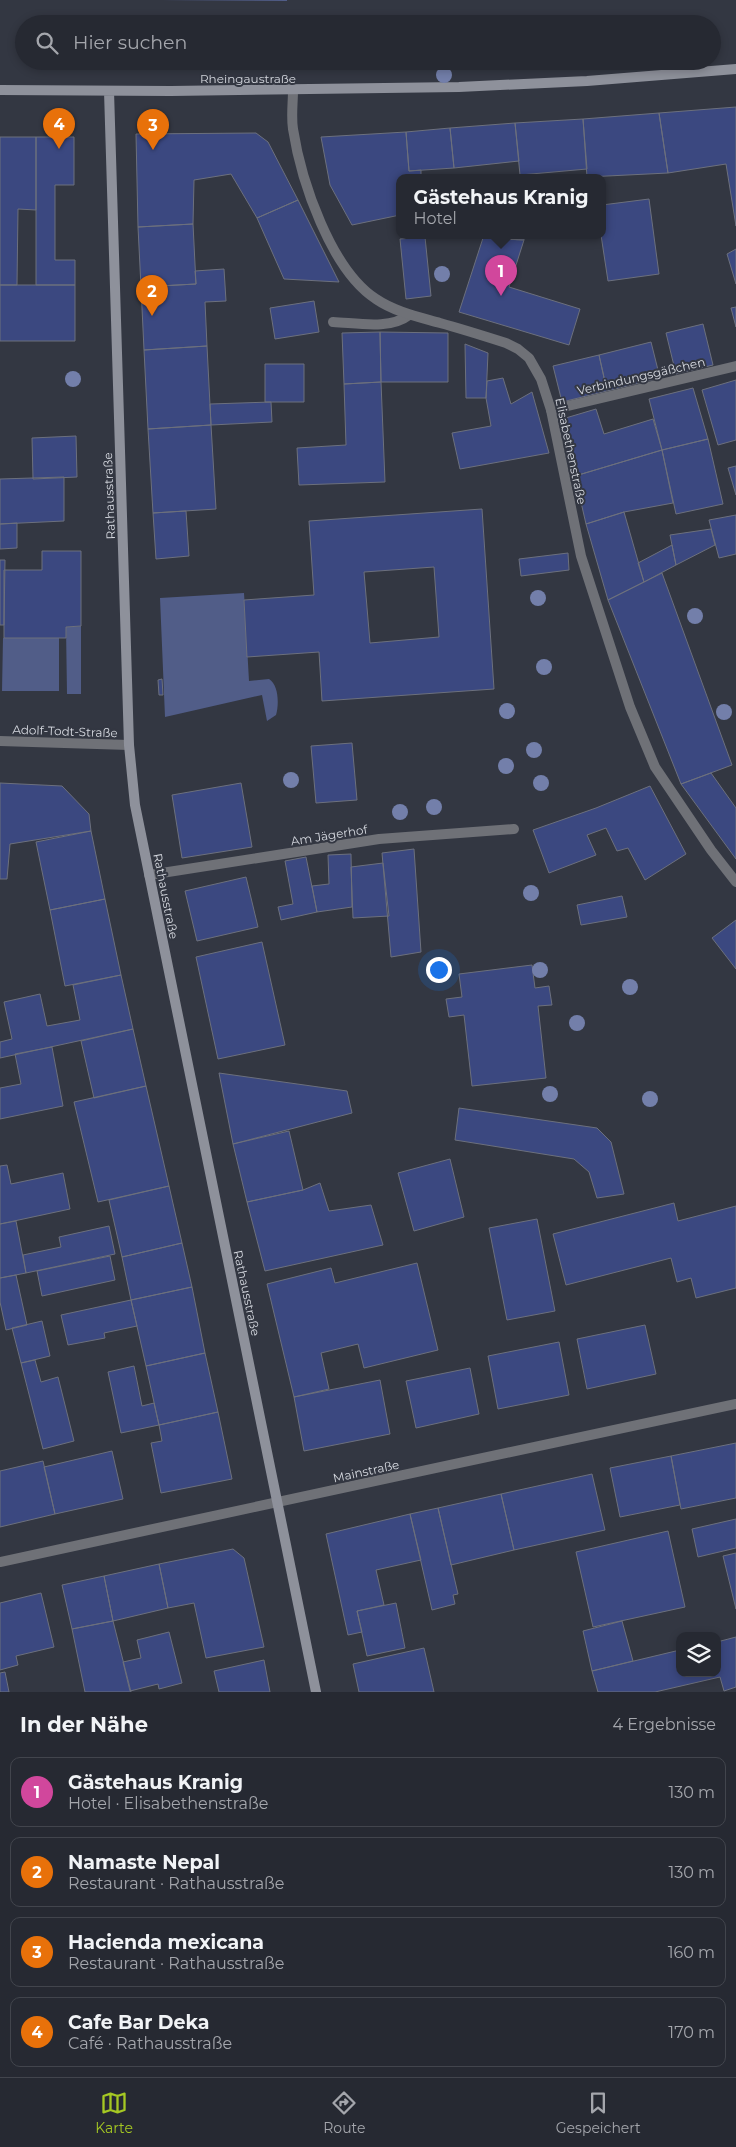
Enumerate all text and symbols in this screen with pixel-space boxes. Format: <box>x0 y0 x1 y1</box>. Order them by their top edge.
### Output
search box <box>15 15 721 70</box>
icon: search <box>33 29 61 57</box>
text: Hier suchen <box>73 31 187 54</box>
street label: Rheingaustraße <box>200 71 296 86</box>
pin: 4 <box>43 108 75 149</box>
pin: 3 <box>137 109 169 150</box>
popup <box>396 174 606 239</box>
text: Gästehaus Kranig <box>414 186 588 209</box>
text: Hotel <box>414 209 457 228</box>
pin: 1 <box>485 255 517 296</box>
pin: 2 <box>136 275 168 316</box>
street label: Verbindungsgäßchen <box>575 354 707 398</box>
street label: Elisabethenstraße <box>552 396 590 506</box>
street label: Rathausstraße <box>100 452 118 540</box>
street label: Adolf-Todt-Straße <box>12 722 118 740</box>
street label: Am Jägerhof <box>290 821 369 848</box>
street label: Rathausstraße <box>150 852 182 940</box>
your location <box>426 957 452 983</box>
street label: Rathausstraße <box>231 1249 263 1337</box>
street label: Mainstraße <box>332 1457 400 1485</box>
map controls <box>676 1632 721 1677</box>
button: layers <box>676 1632 721 1677</box>
text: In der Nähe <box>20 1712 148 1737</box>
text: 4 Ergebnisse <box>612 1715 716 1734</box>
text: Gästehaus Kranig <box>68 1771 243 1794</box>
text: 1 <box>34 1783 40 1802</box>
text: 130 m <box>668 1783 715 1802</box>
text: Hotel · Elisabethenstraße <box>68 1794 268 1813</box>
text: Namaste Nepal <box>68 1851 220 1874</box>
text: 2 <box>32 1863 42 1882</box>
text: 130 m <box>668 1863 715 1882</box>
text: Restaurant · Rathausstraße <box>68 1874 284 1893</box>
text: Hacienda mexicana <box>68 1931 264 1954</box>
text: 3 <box>32 1943 42 1962</box>
text: 160 m <box>668 1943 715 1962</box>
text: Restaurant · Rathausstraße <box>68 1954 284 1973</box>
text: Cafe Bar Deka <box>68 2011 210 2034</box>
text: 4 <box>31 2023 43 2042</box>
text: 170 m <box>668 2023 715 2042</box>
text: Café · Rathausstraße <box>68 2034 232 2053</box>
tab: Karte <box>95 2089 133 2137</box>
tab: Route <box>323 2089 365 2137</box>
tab: Gespeichert <box>556 2089 641 2137</box>

